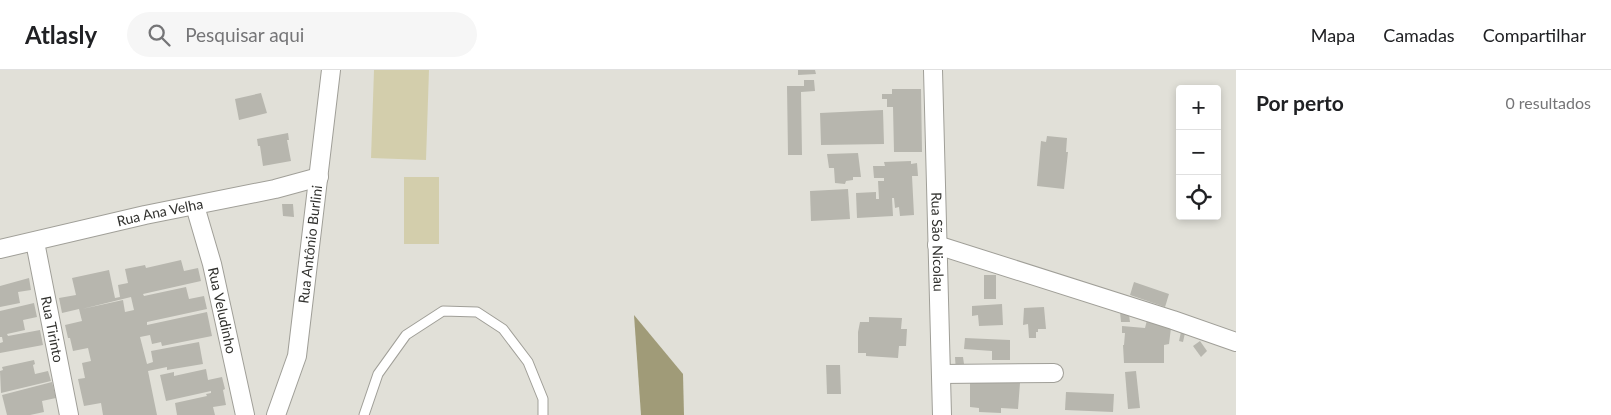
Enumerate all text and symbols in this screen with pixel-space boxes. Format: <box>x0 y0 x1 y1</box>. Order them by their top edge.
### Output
search box <box>127 12 477 57</box>
text: Atlasly <box>25 20 97 49</box>
icon: search <box>145 21 173 49</box>
text: Pesquisar aqui <box>185 23 304 46</box>
text: Mapa <box>1311 24 1355 46</box>
text: Camadas <box>1383 24 1455 46</box>
text: Compartilhar <box>1483 24 1586 46</box>
map controls <box>1176 85 1221 220</box>
button: + <box>1176 85 1221 130</box>
text: Por perto <box>1256 90 1344 115</box>
text: 0 resultados <box>1505 93 1591 112</box>
button: − <box>1176 130 1221 175</box>
button: locate <box>1176 175 1221 220</box>
street label: Rua Antônio Burlini <box>294 184 325 304</box>
street label: Rua São Nicolau <box>928 192 948 292</box>
street label: Rua Ana Velha <box>115 195 204 229</box>
street label: Rua Veludinho <box>205 265 240 355</box>
street label: Rua Tirinto <box>38 295 67 364</box>

